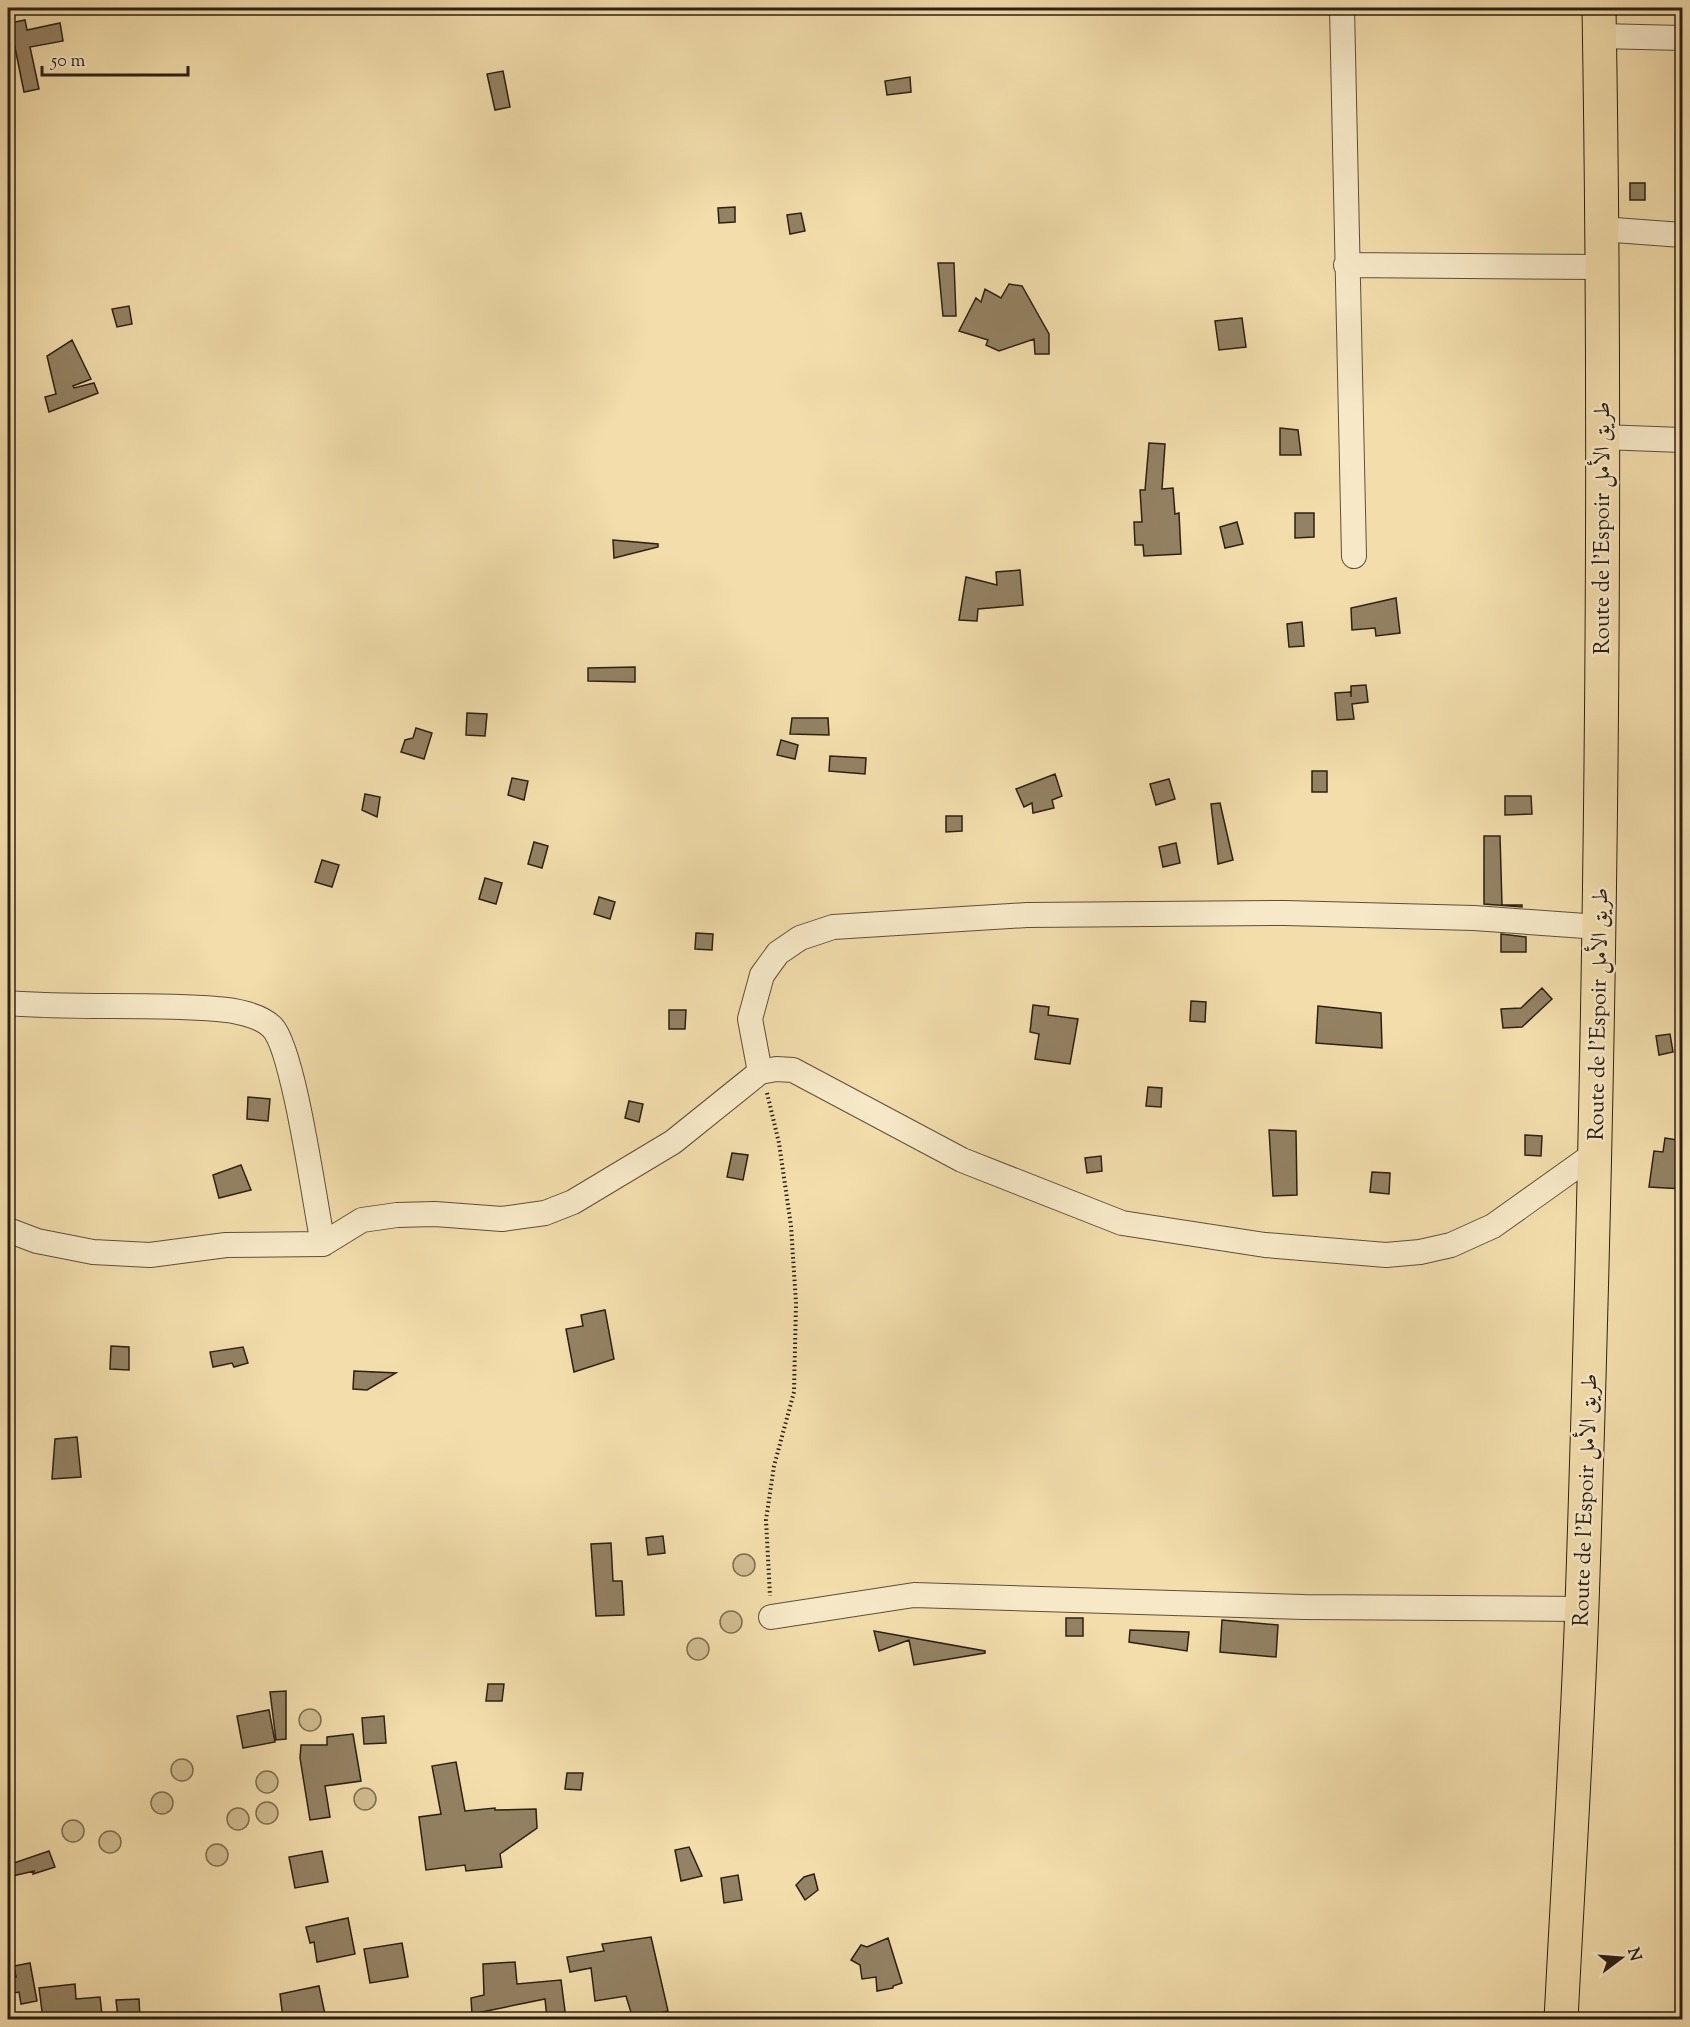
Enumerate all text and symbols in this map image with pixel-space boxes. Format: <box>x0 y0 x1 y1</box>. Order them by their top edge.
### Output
scale bar <box>42 39 188 77</box>
text: 50 m <box>50 49 86 75</box>
street label: Route de l’Espoir طريق الأمل <box>1586 401 1620 655</box>
street label: Route de l’Espoir طريق الأمل <box>1580 887 1618 1141</box>
street label: Route de l’Espoir طريق الأمل <box>1565 1373 1607 1627</box>
north arrow <box>1591 1928 1651 1988</box>
text: N <box>1620 1945 1646 1964</box>

